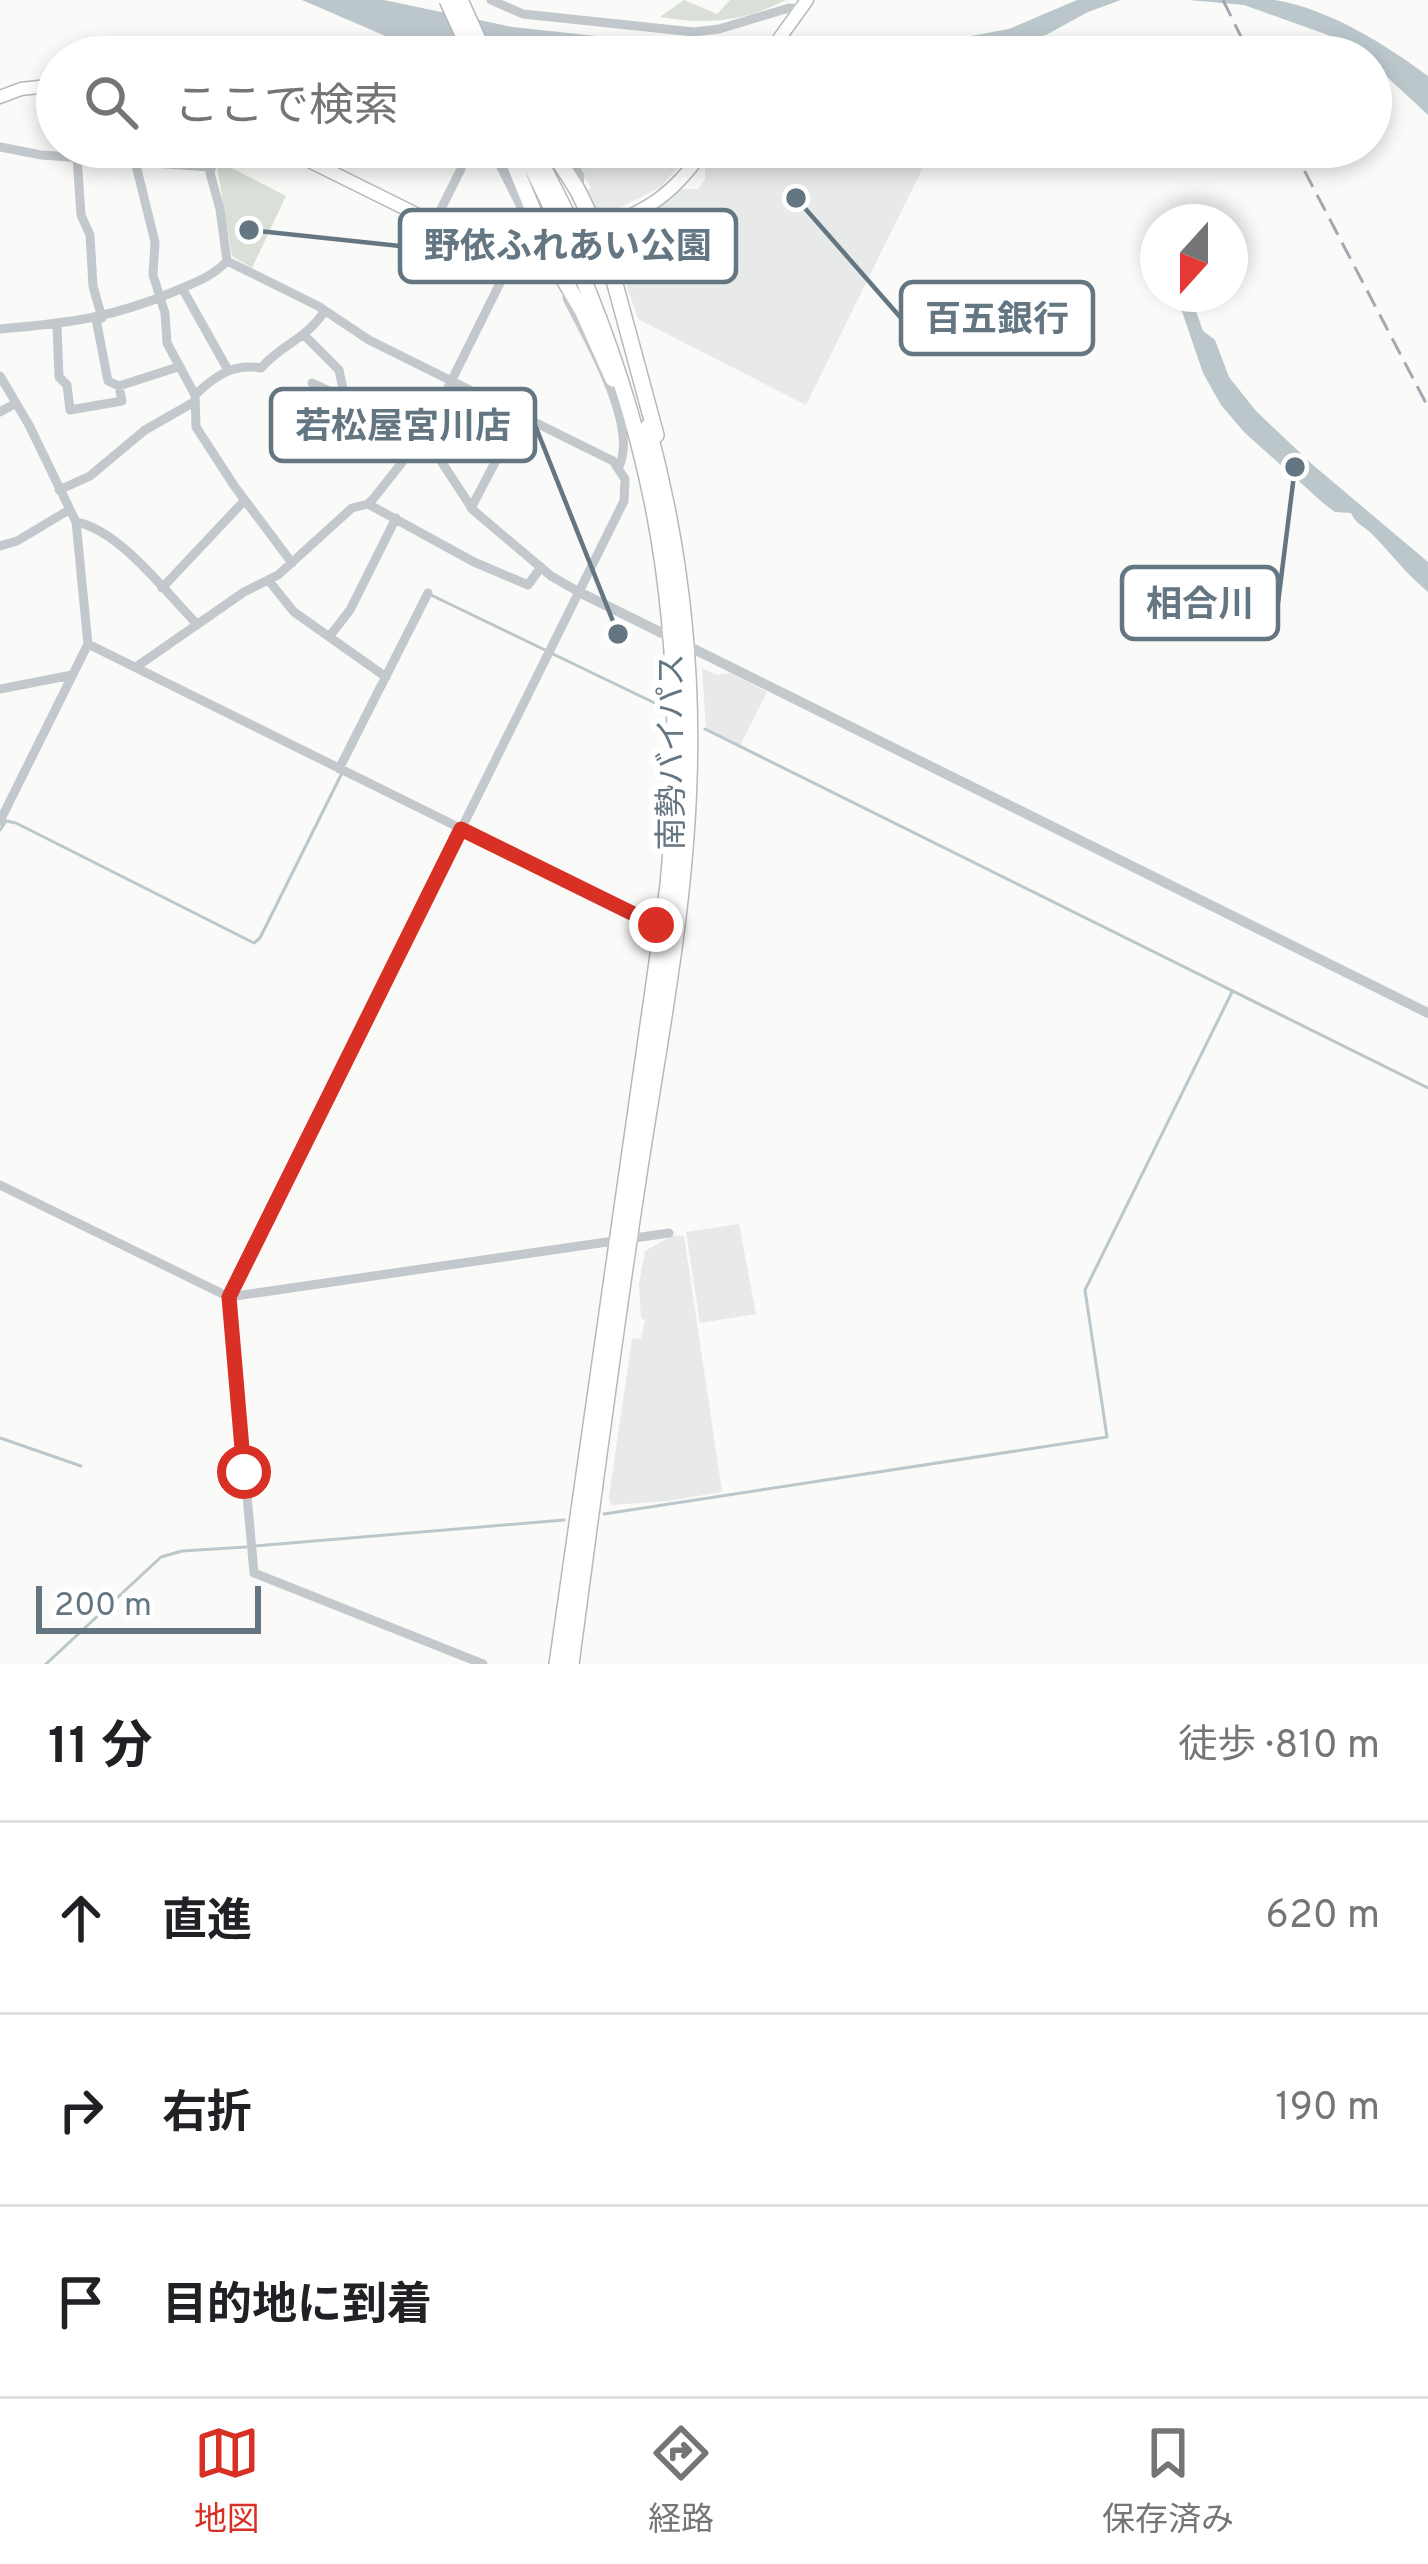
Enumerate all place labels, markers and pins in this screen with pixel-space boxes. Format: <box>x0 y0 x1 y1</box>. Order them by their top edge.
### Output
callout: 野依ふれあい公園 <box>400 210 736 282</box>
callout: 百五銀行 <box>901 282 1093 354</box>
callout: 若松屋宮川店 <box>271 389 535 461</box>
callout: 相合川 <box>1122 567 1278 639</box>

